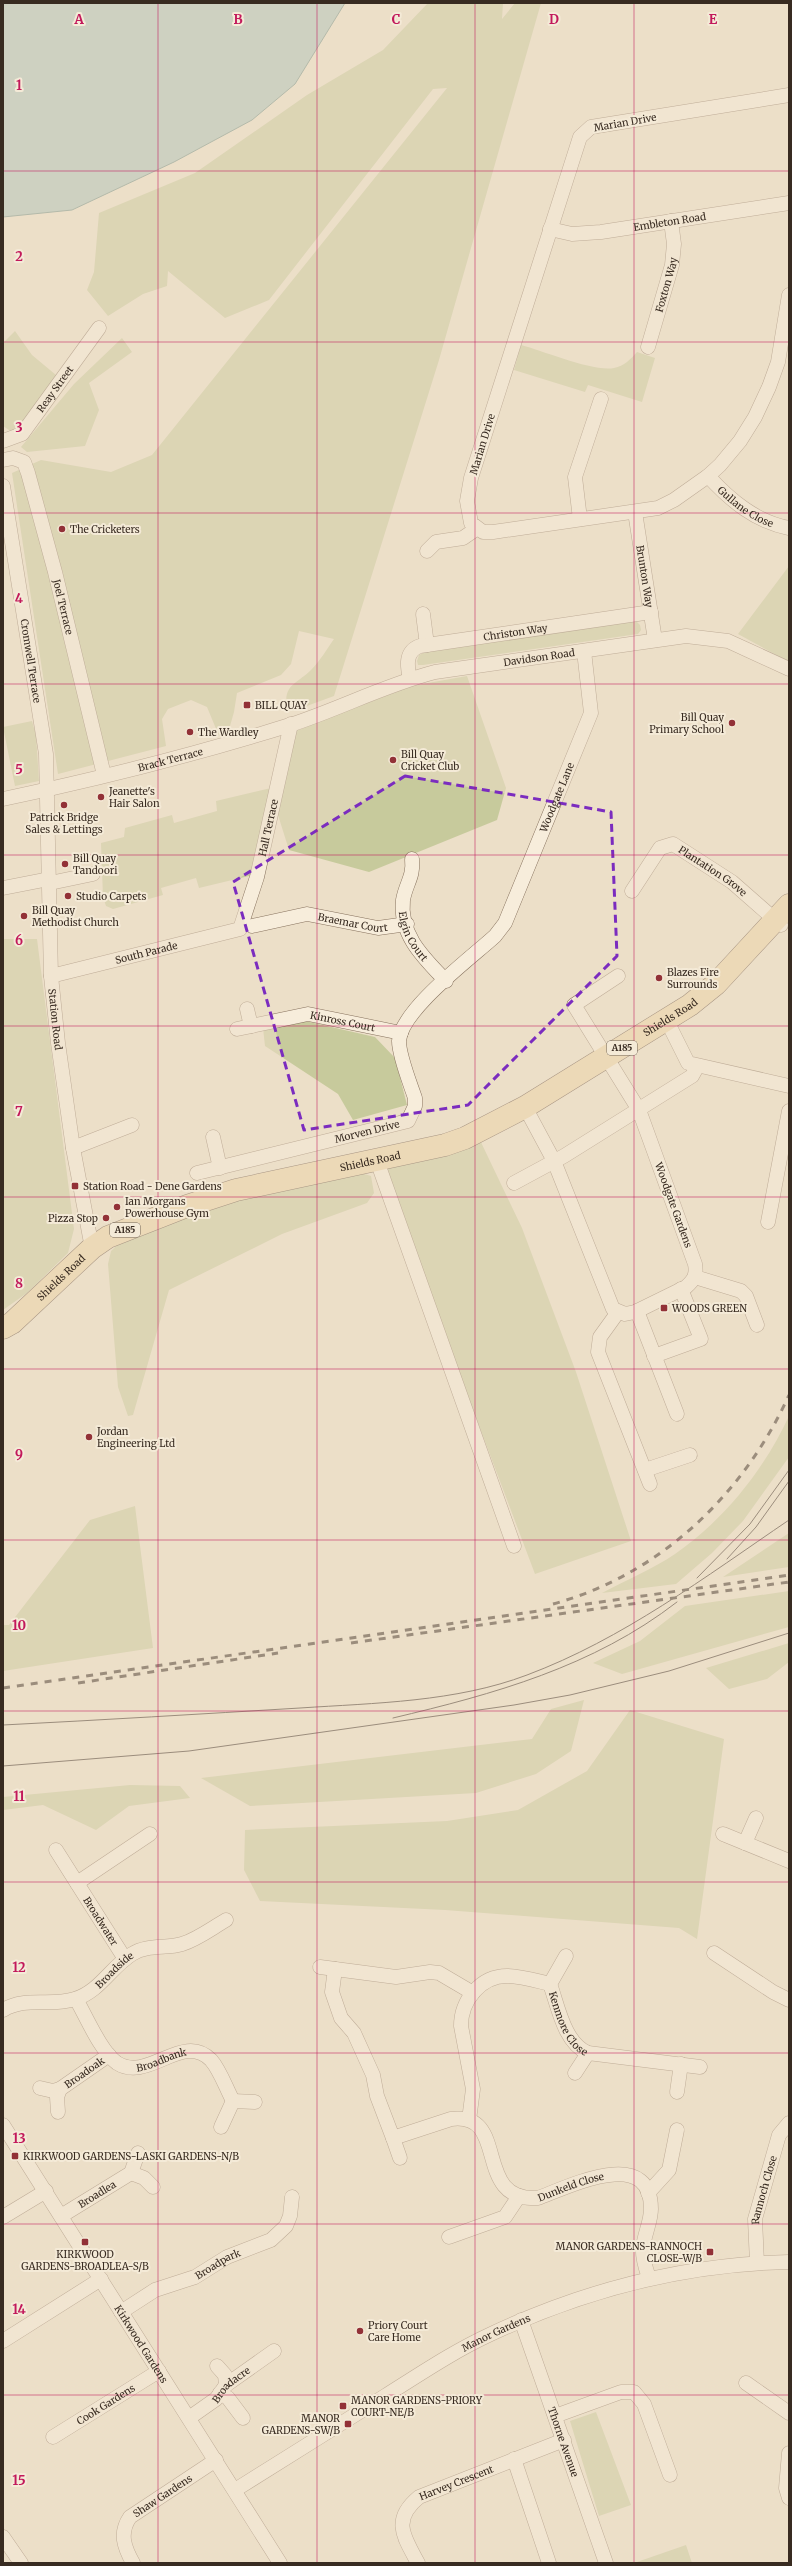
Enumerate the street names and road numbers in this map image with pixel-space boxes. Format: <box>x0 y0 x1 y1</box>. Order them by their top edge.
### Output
street label: Marian Drive <box>593 111 657 134</box>
street label: Embleton Road <box>632 210 707 234</box>
street label: Foxton Way <box>653 256 680 314</box>
street label: Reay Street <box>34 363 76 415</box>
street label: Marian Drive <box>467 412 498 476</box>
street label: Gullane Close <box>715 484 775 530</box>
street label: Brunton Way <box>633 544 656 609</box>
street label: Joel Terrace <box>50 577 76 636</box>
street label: Cromwell Terrace <box>17 618 44 704</box>
street label: Christon Way <box>482 621 549 644</box>
street label: Davidson Road <box>503 646 576 669</box>
street label: Brack Terrace <box>137 745 204 774</box>
street label: Woodgate Lane <box>537 761 577 835</box>
street label: Hall Terrace <box>256 798 281 858</box>
street label: Plantation Grove <box>676 843 750 899</box>
street label: Braemar Court <box>317 910 389 935</box>
street label: Elgin Court <box>396 911 431 964</box>
street label: South Parade <box>114 939 179 967</box>
street label: Station Road <box>45 988 65 1051</box>
street label: Shields Road <box>641 996 700 1039</box>
street label: Kinross Court <box>309 1009 376 1035</box>
road number: A185 <box>607 1041 637 1055</box>
street label: Morven Drive <box>333 1117 401 1146</box>
street label: Shields Road <box>339 1149 402 1174</box>
street label: Woodgate Gardens <box>652 1160 695 1250</box>
road number: A185 <box>110 1223 140 1237</box>
street label: Shields Road <box>34 1252 88 1304</box>
street label: Broadwater <box>80 1894 121 1949</box>
street label: Broadside <box>93 1949 136 1991</box>
street label: Kenmore Close <box>546 1990 590 2059</box>
street label: Broadbank <box>135 2045 188 2075</box>
street label: Broadoak <box>62 2054 108 2091</box>
street label: Rannoch Close <box>749 2154 780 2225</box>
street label: Dunkeld Close <box>536 2170 605 2205</box>
street label: Broadlea <box>76 2178 119 2211</box>
street label: Broadpark <box>193 2246 243 2282</box>
street label: Kirkwood Gardens <box>112 2303 171 2386</box>
street label: Manor Gardens <box>460 2311 532 2355</box>
street label: Broadacre <box>209 2364 253 2406</box>
street label: Cook Gardens <box>74 2381 138 2428</box>
street label: Thorne Avenue <box>545 2405 581 2479</box>
street label: Harvey Crescent <box>417 2462 495 2503</box>
street label: Shaw Gardens <box>131 2472 195 2520</box>

